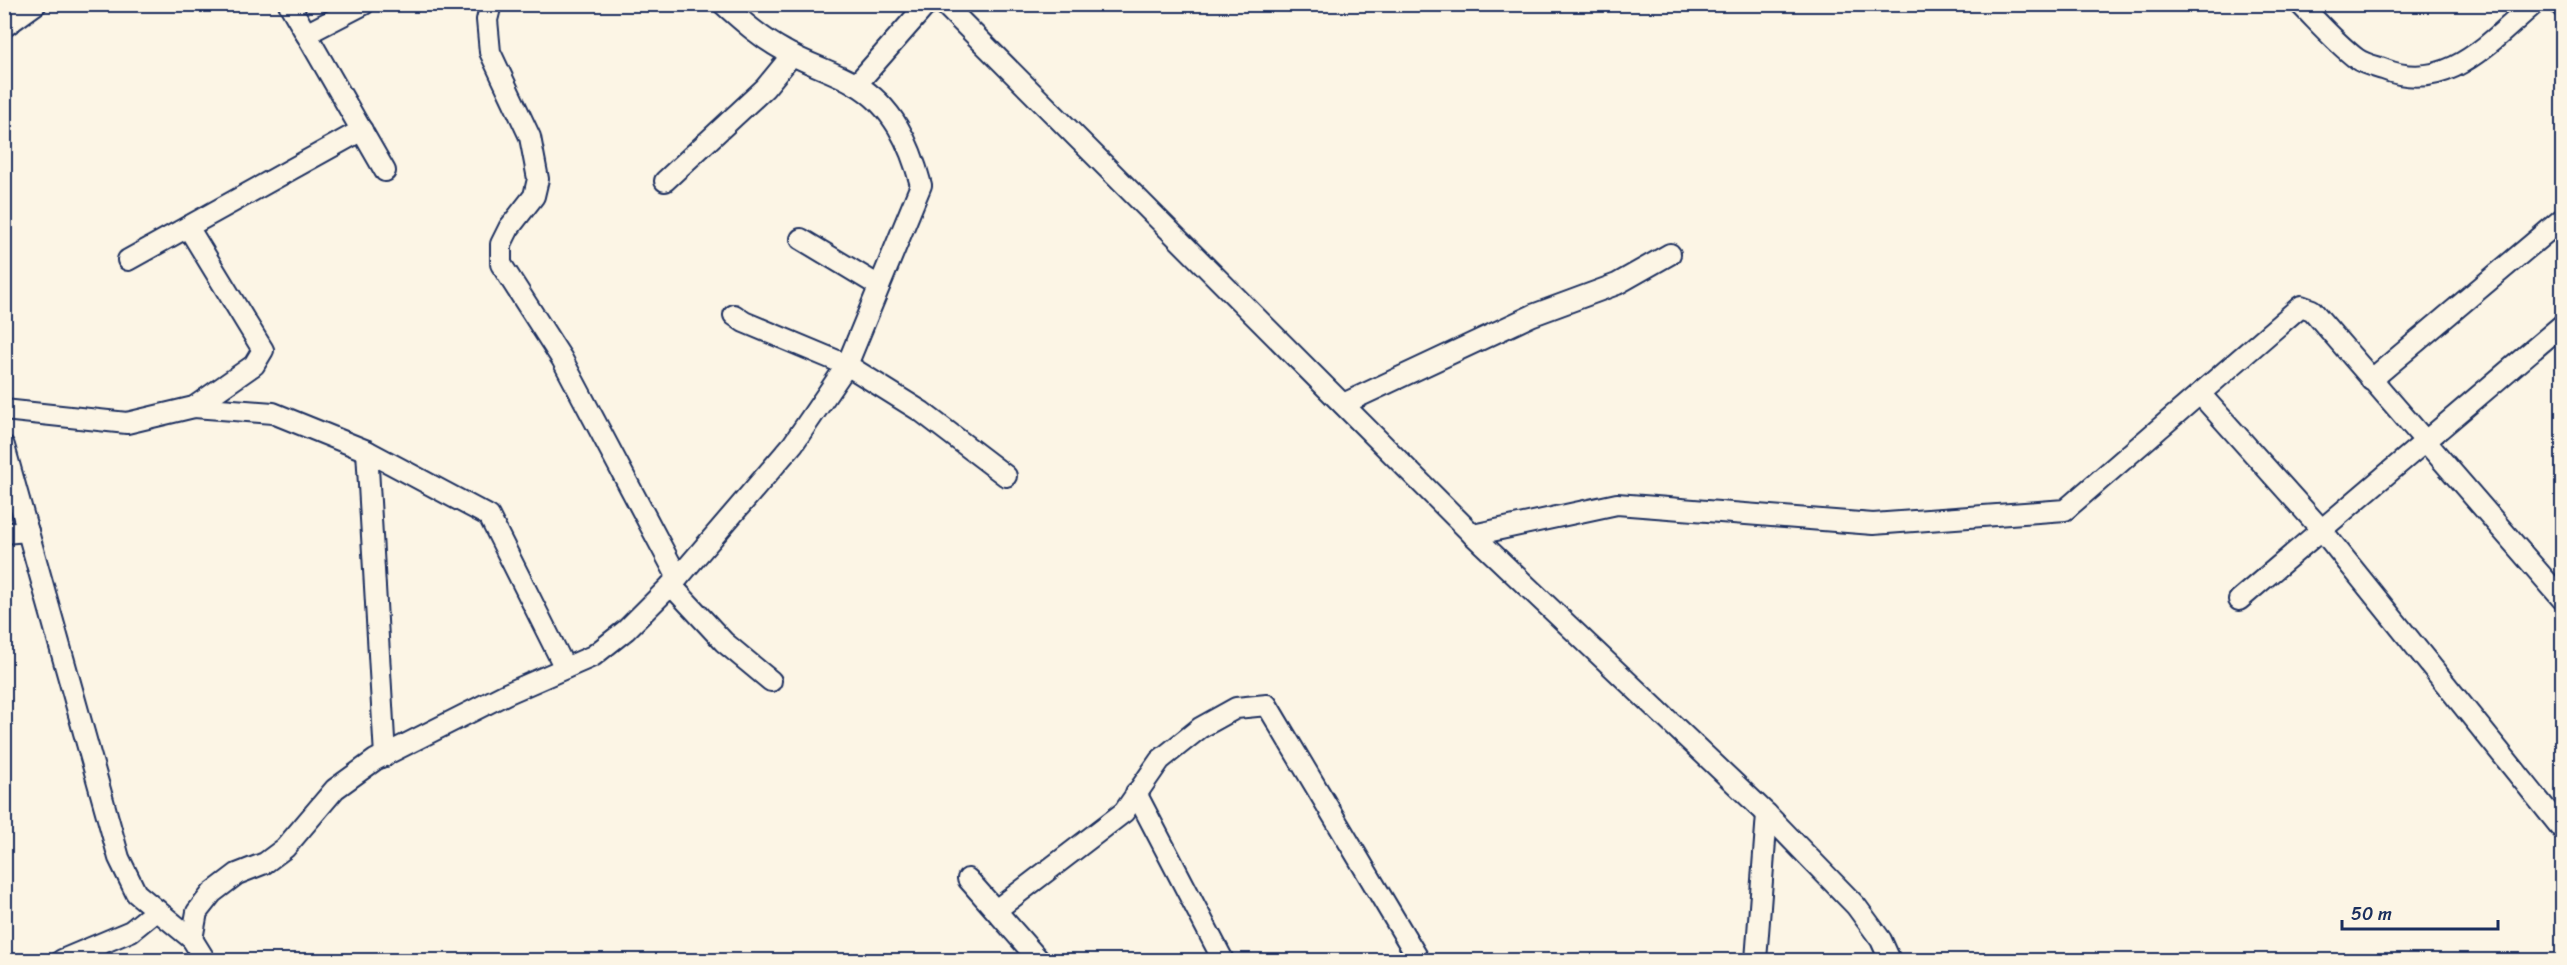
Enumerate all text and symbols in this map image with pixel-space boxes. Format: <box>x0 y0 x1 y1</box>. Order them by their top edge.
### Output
scale bar <box>2342 893 2498 931</box>
text: 50 m <box>2351 898 2392 930</box>

